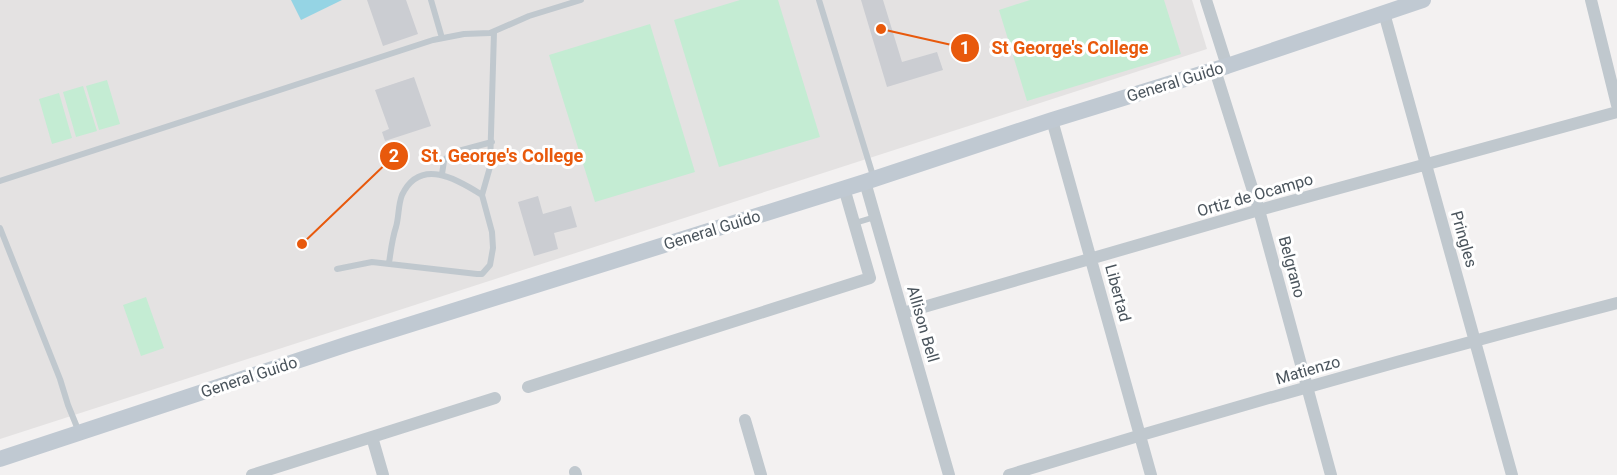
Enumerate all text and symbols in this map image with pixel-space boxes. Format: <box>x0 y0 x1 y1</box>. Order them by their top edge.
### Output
callout: St George's College <box>950 30 1161 66</box>
text: 1 <box>960 37 970 58</box>
text: St George's College <box>991 37 1149 58</box>
street label: General Guido <box>1124 58 1226 106</box>
callout: St. George's College <box>379 138 595 174</box>
text: 2 <box>389 145 399 166</box>
text: St. George's College <box>421 145 583 166</box>
street label: Ortiz de Ocampo <box>1195 169 1315 221</box>
street label: General Guido <box>661 206 763 254</box>
street label: Pringles <box>1447 209 1481 269</box>
street label: Belgrano <box>1275 234 1309 300</box>
street label: Libertad <box>1101 262 1135 324</box>
street label: Allison Bell <box>903 284 943 364</box>
street label: General Guido <box>198 352 300 402</box>
street label: Matienzo <box>1274 352 1342 388</box>

